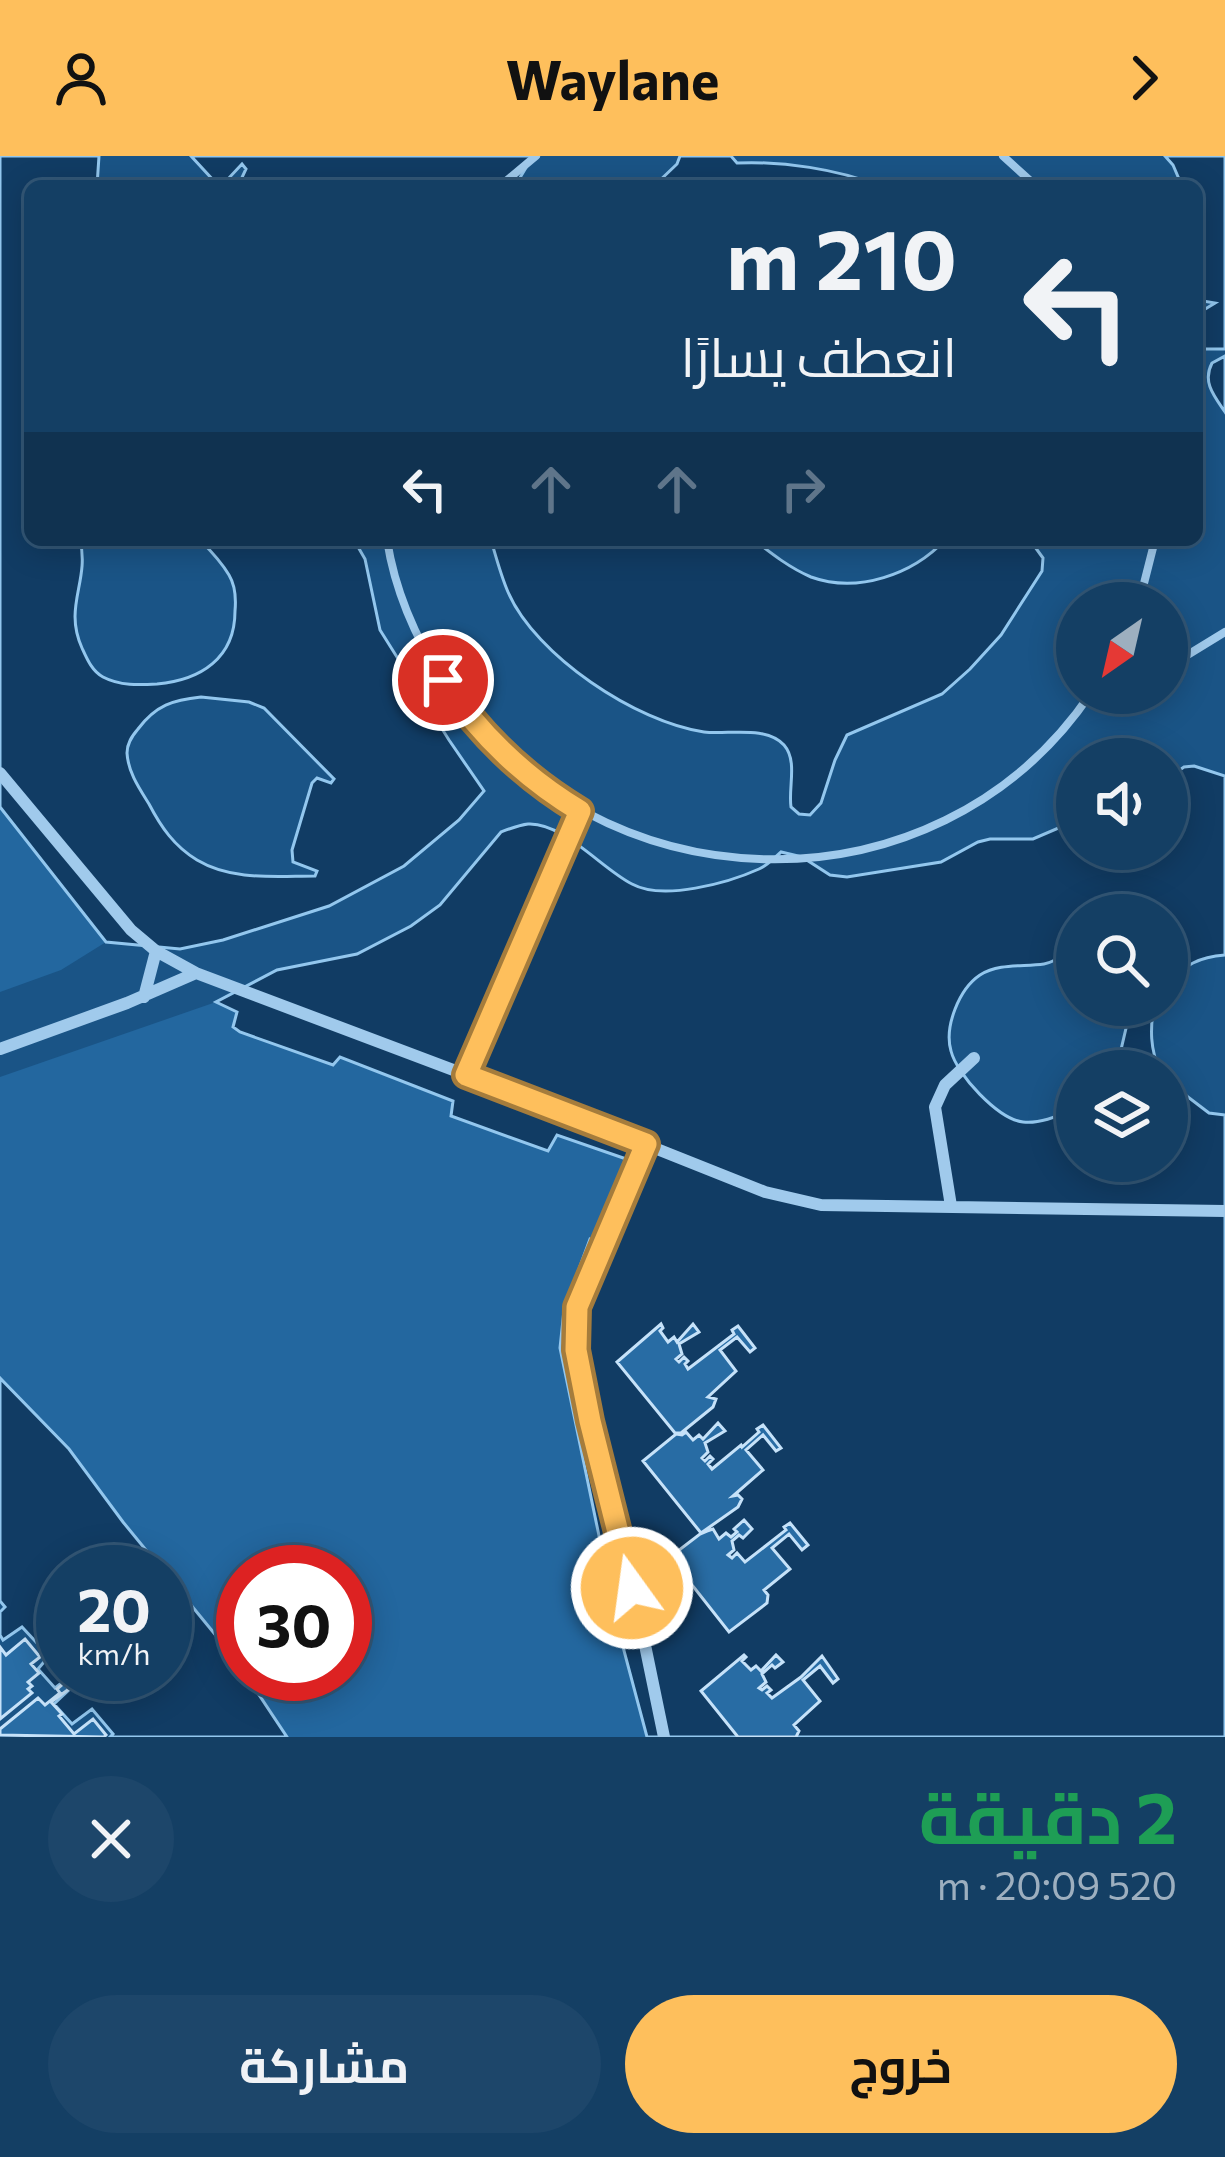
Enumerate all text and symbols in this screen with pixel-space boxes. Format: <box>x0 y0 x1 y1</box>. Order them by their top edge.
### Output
icon: person <box>48 45 114 111</box>
text: Waylane <box>506 45 719 111</box>
icon: forward <box>1111 45 1177 111</box>
text: 210 m <box>726 205 957 307</box>
icon: left <box>999 228 1155 384</box>
text: انعطف يسارًا <box>680 322 957 388</box>
icon: left <box>392 456 458 522</box>
icon: ahead <box>518 456 584 522</box>
icon: ahead <box>644 456 710 522</box>
icon: right <box>770 456 836 522</box>
north arrow <box>1056 582 1188 714</box>
map controls <box>1056 582 1188 1182</box>
pin <box>392 629 494 731</box>
icon: arrive <box>410 647 476 713</box>
button: sound <box>1056 738 1188 870</box>
button: search <box>1056 894 1188 1026</box>
button: layers <box>1056 1050 1188 1182</box>
position arrow <box>569 1525 695 1651</box>
speed limit sign: 30 <box>216 1545 372 1701</box>
text: 20 <box>77 1571 151 1644</box>
text: km/h <box>78 1634 150 1671</box>
text: 2 دقيقة <box>919 1771 1177 1859</box>
button: close <box>48 1776 174 1902</box>
text: 520 m · 20:09 <box>937 1860 1177 1908</box>
button: مشاركة <box>48 1995 601 2133</box>
button: خروج <box>625 1995 1177 2133</box>

